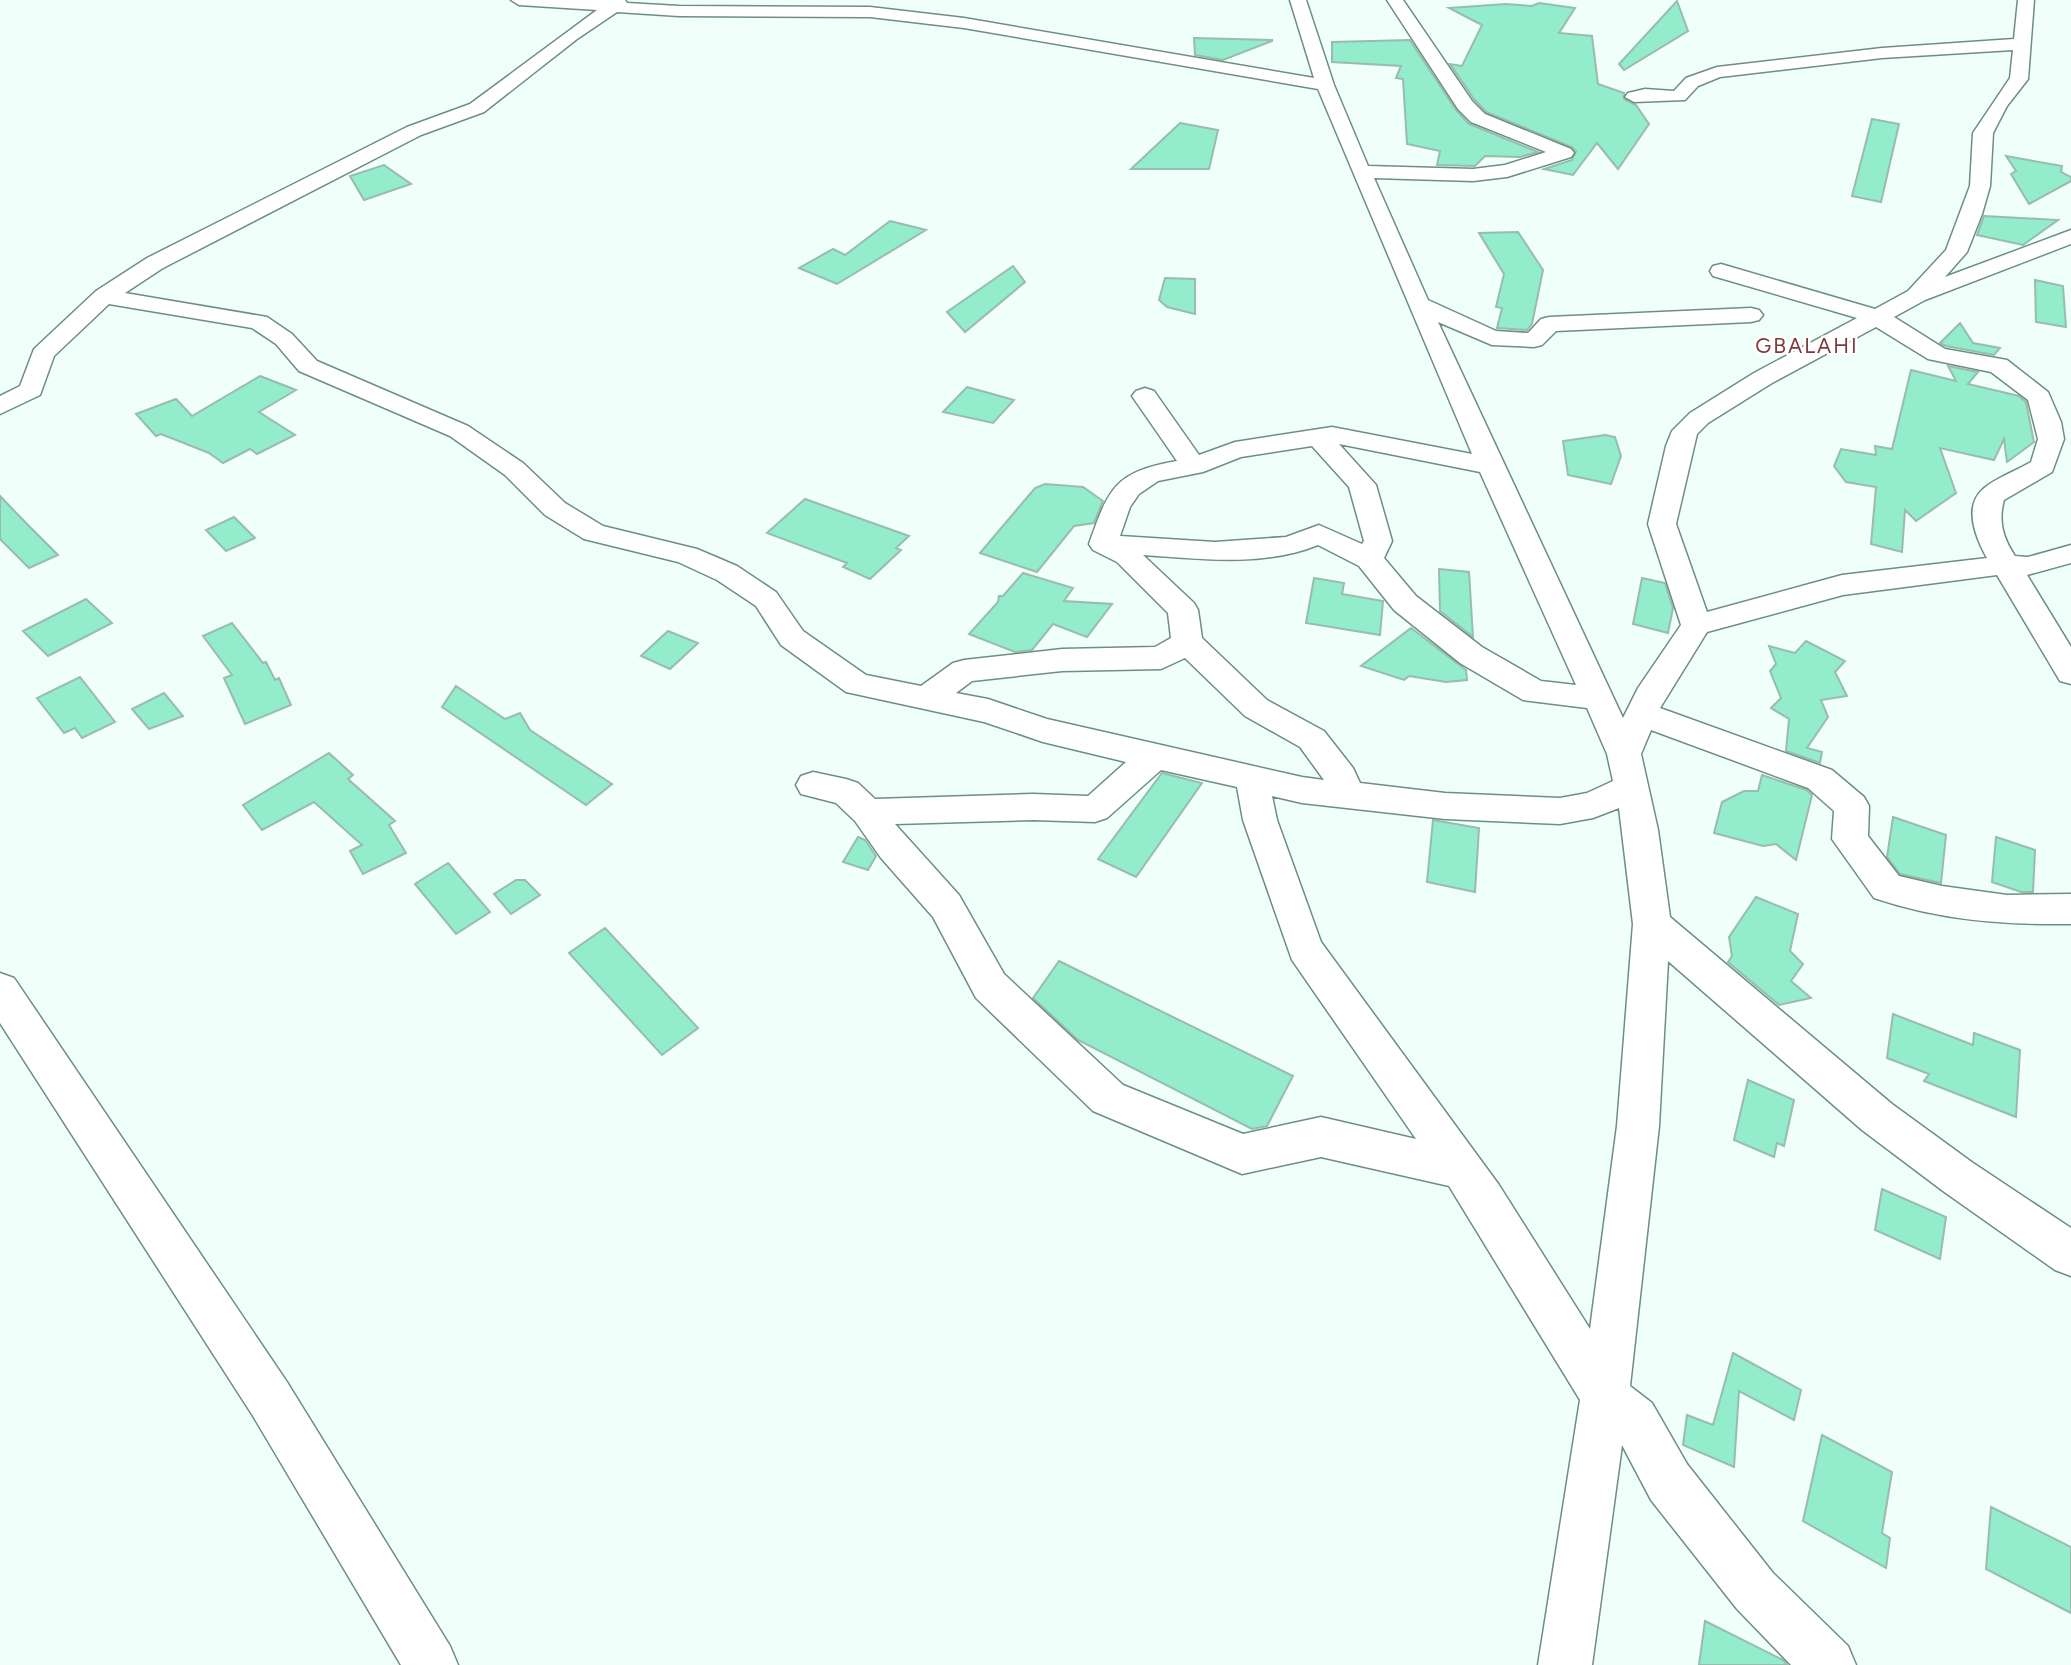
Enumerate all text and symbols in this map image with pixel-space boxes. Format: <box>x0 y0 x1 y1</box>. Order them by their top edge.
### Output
district label: GBALAHI <box>1755 333 1859 358</box>

